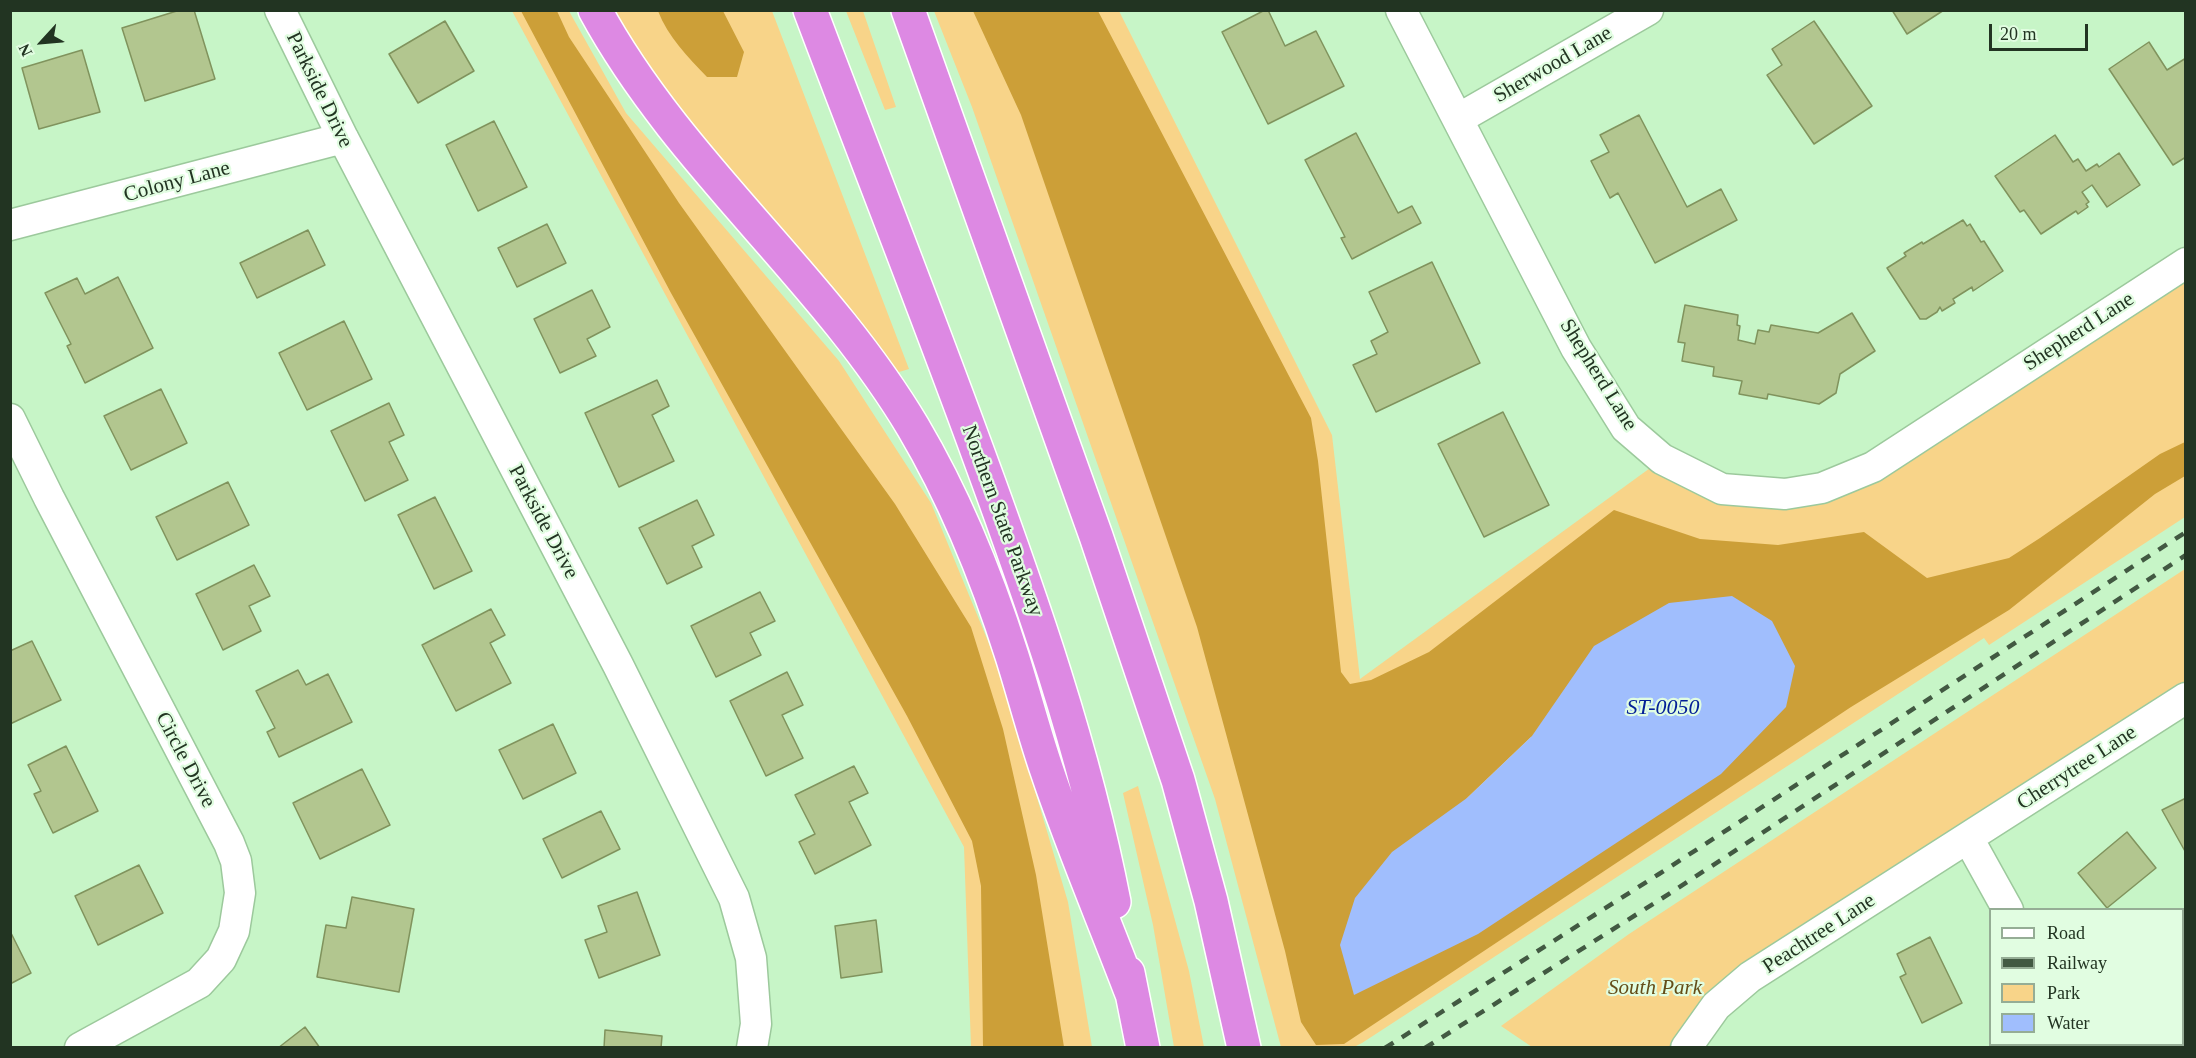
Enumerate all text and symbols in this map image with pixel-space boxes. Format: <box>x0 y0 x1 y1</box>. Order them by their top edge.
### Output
north arrow <box>12 12 72 72</box>
scale bar <box>1992 12 2091 50</box>
street label: Sherwood Lane <box>1489 21 1617 109</box>
text: 20 m <box>2000 24 2037 44</box>
street label: Parkside Drive <box>280 28 358 152</box>
text: N <box>15 41 36 59</box>
street label: Colony Lane <box>121 156 233 208</box>
street label: Shepherd Lane <box>2019 287 2139 377</box>
street label: Shepherd Lane <box>1554 315 1642 435</box>
street label: Northern State Parkway <box>956 422 1048 620</box>
street label: Parkside Drive <box>502 461 584 583</box>
water label: ST-0050 <box>1627 695 1699 721</box>
street label: Circle Drive <box>149 708 221 812</box>
street label: Cherrytree Lane <box>2013 720 2141 816</box>
street label: Peachtree Lane <box>1758 888 1880 980</box>
legend <box>1989 908 2184 1046</box>
text: Road <box>2047 923 2085 943</box>
text: Railway <box>2047 953 2107 973</box>
park label: South Park <box>1608 975 1702 1001</box>
text: Park <box>2047 983 2080 1003</box>
text: Water <box>2047 1013 2090 1033</box>

